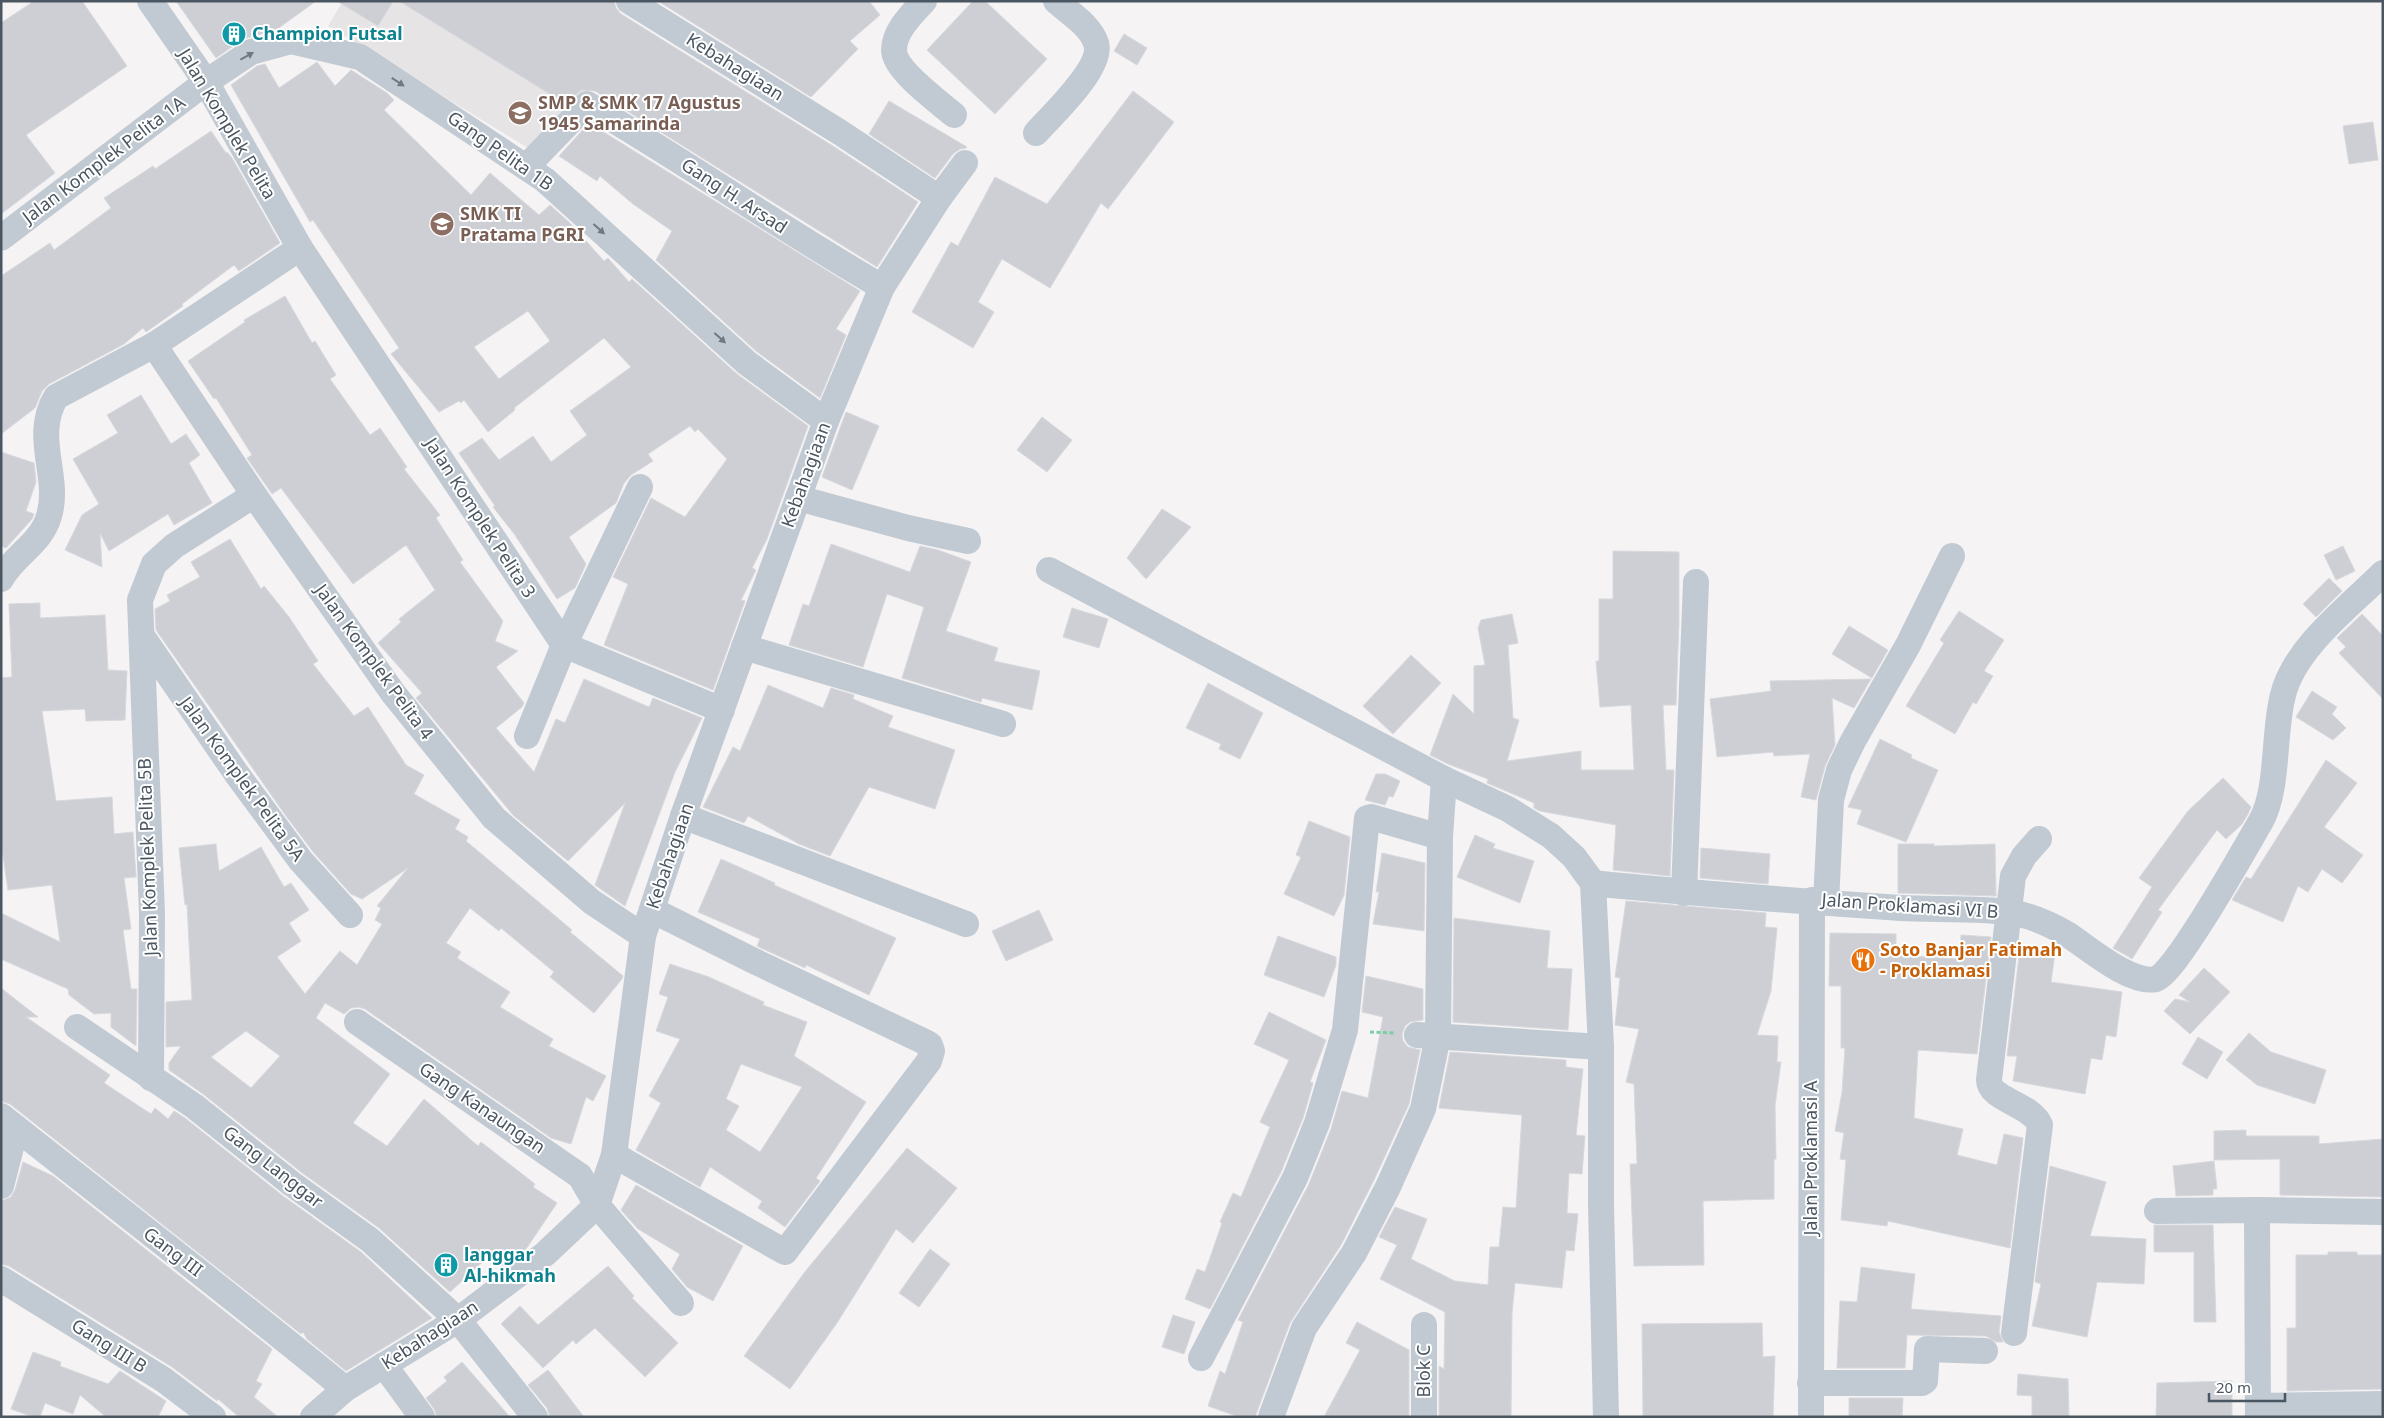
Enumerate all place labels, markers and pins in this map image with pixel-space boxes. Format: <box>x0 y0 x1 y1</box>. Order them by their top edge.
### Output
building icon: Champion Futsal <box>221 21 247 47</box>
place label: Champion Futsal <box>252 21 403 45</box>
place label: SMP & SMK 17 Agustus 1945 Samarinda <box>538 90 741 135</box>
school or university icon: SMP & SMK 17 Agustus 1945 Samarinda <box>507 100 533 126</box>
place label: SMK TI Pratama PGRI <box>460 201 584 246</box>
school or university icon: SMK TI Pratama PGRI <box>429 211 455 237</box>
place label: Soto Banjar Fatimah - Proklamasi <box>1880 937 2062 982</box>
restaurant icon: Soto Banjar Fatimah - Proklamasi <box>1850 947 1876 973</box>
place label: langgar Al-hikmah <box>464 1242 556 1287</box>
building icon: langgar Al-hikmah <box>433 1252 459 1278</box>

